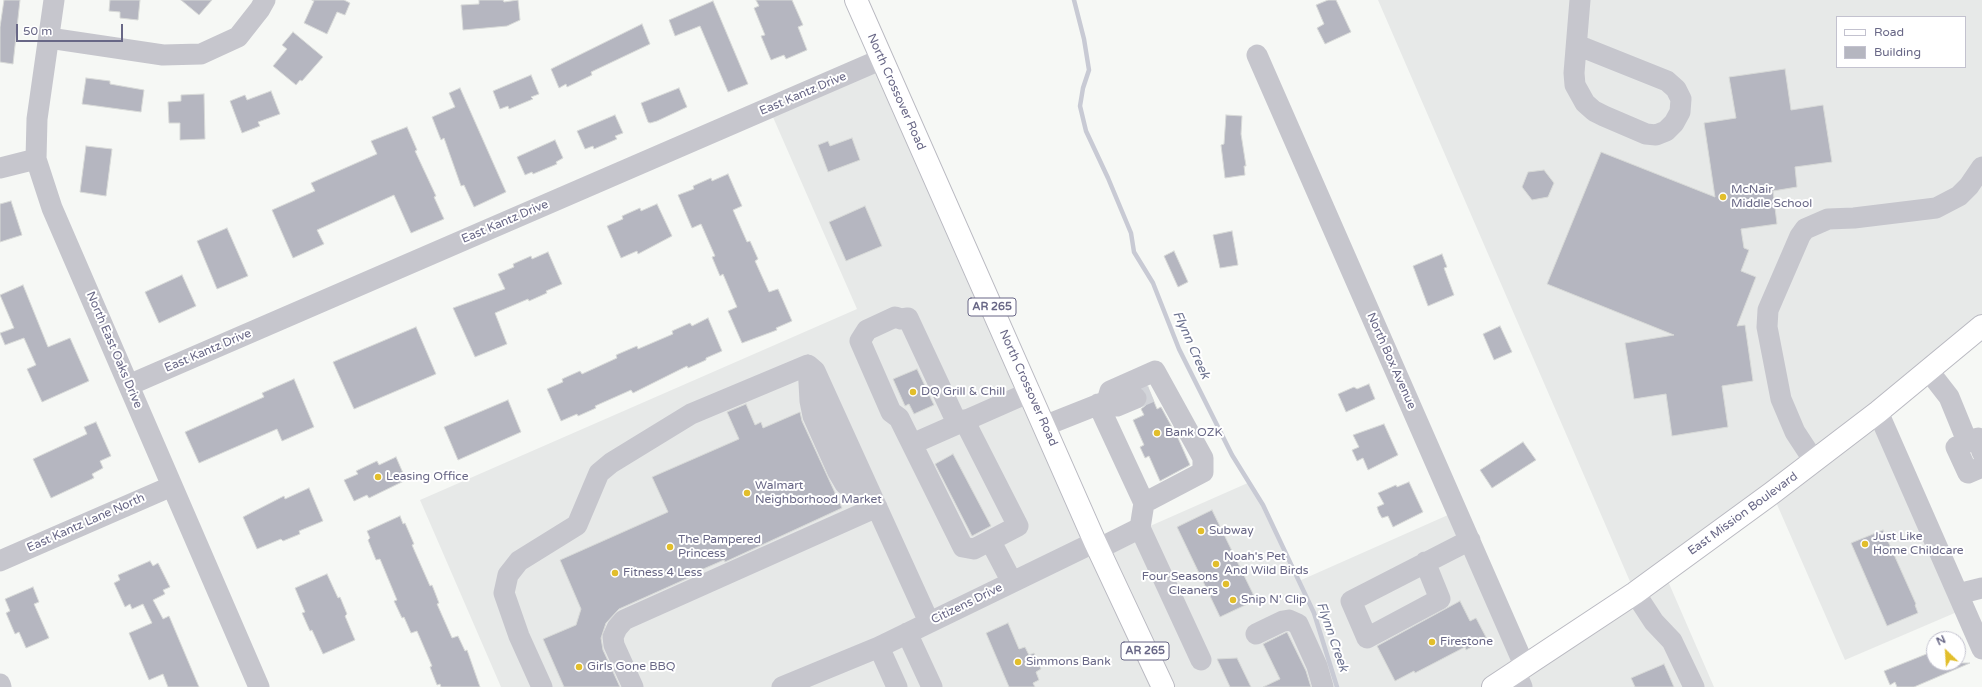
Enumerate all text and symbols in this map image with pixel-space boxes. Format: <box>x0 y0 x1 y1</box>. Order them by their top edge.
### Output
scale bar <box>18 16 125 42</box>
legend <box>1836 16 1966 68</box>
text: 50 m <box>23 24 52 38</box>
text: Road <box>1874 25 1904 39</box>
street label: North Crossover Road <box>864 32 928 152</box>
text: Building <box>1874 45 1921 59</box>
street label: East Kantz Drive <box>757 69 849 119</box>
place label: McNair Middle School <box>1731 183 1812 211</box>
marker: McNair Middle School <box>1718 192 1728 202</box>
street label: East Kantz Drive <box>459 197 551 247</box>
street label: North East Oaks Drive <box>83 289 145 411</box>
road number: AR 265 <box>968 298 1016 316</box>
water label: Flynn Creek <box>1169 309 1213 381</box>
street label: North Box Avenue <box>1363 310 1419 412</box>
street label: East Kantz Drive <box>162 326 254 376</box>
street label: North Crossover Road <box>996 328 1060 448</box>
place label: DQ Grill & Chill <box>921 385 1005 399</box>
marker: DQ Grill & Chill <box>908 387 918 397</box>
place label: Bank OZK <box>1165 426 1222 440</box>
marker: Bank OZK <box>1152 428 1162 438</box>
street label: East Mission Boulevard <box>1685 469 1801 559</box>
place label: Leasing Office <box>386 470 468 484</box>
marker: Leasing Office <box>373 472 383 482</box>
place label: Walmart Neighborhood Market <box>755 479 882 507</box>
marker: Walmart Neighborhood Market <box>742 488 752 498</box>
street label: East Kantz Lane North <box>25 490 147 556</box>
place label: Subway <box>1209 524 1254 538</box>
marker: Subway <box>1196 526 1206 536</box>
place label: Just Like Home Childcare <box>1873 530 1964 558</box>
place label: The Pampered Princess <box>678 533 761 561</box>
marker: Just Like Home Childcare <box>1860 539 1870 549</box>
marker: The Pampered Princess <box>665 542 675 552</box>
place label: Noah's Pet And Wild Birds <box>1224 550 1309 578</box>
marker: Noah's Pet And Wild Birds <box>1211 559 1221 569</box>
place label: Fitness 4 Less <box>623 566 702 580</box>
marker: Fitness 4 Less <box>610 568 620 578</box>
place label: Four Seasons Cleaners <box>1142 570 1218 598</box>
marker: Four Seasons Cleaners <box>1221 579 1231 589</box>
street label: Citizens Drive <box>929 581 1005 627</box>
place label: Snip N' Clip <box>1241 593 1307 607</box>
marker: Snip N' Clip <box>1228 595 1238 605</box>
water label: Flynn Creek <box>1313 600 1351 674</box>
north arrow <box>1926 631 1966 671</box>
text: N <box>1934 633 1948 648</box>
place label: Firestone <box>1440 635 1493 649</box>
marker: Firestone <box>1427 637 1437 647</box>
road number: AR 265 <box>1121 642 1169 660</box>
place label: Simmons Bank <box>1026 655 1111 669</box>
marker: Simmons Bank <box>1013 657 1023 667</box>
place label: Girls Gone BBQ <box>587 660 676 674</box>
marker: Girls Gone BBQ <box>574 662 584 672</box>

